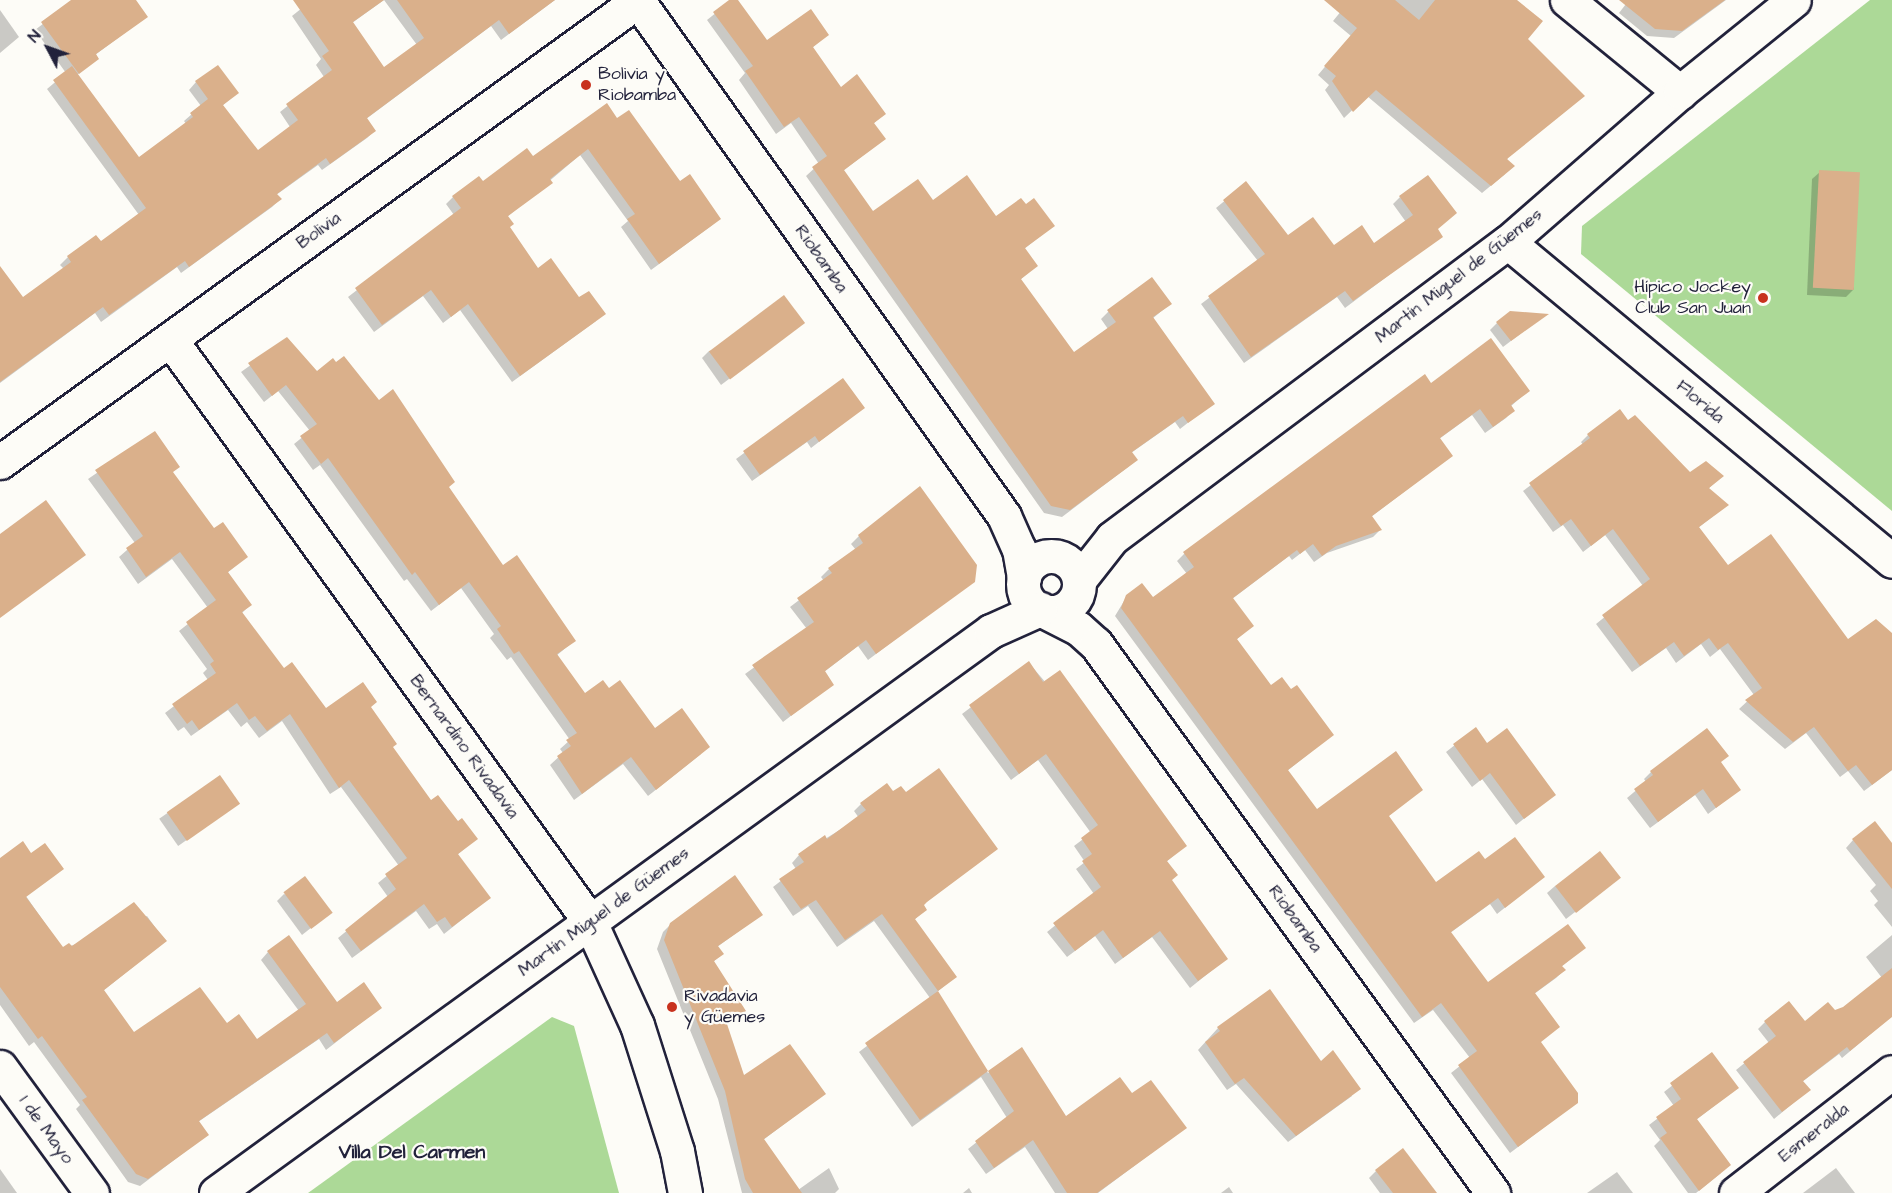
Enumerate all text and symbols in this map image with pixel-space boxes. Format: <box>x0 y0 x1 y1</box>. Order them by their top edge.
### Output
north arrow <box>18 18 78 78</box>
text: N <box>23 25 46 47</box>
place label: Bolivia y Riobamba <box>598 64 676 106</box>
marker: Bolivia y Riobamba <box>579 78 593 92</box>
street label: Martín Miguel de Güemes <box>1371 204 1547 348</box>
street label: Bolivia <box>293 208 345 254</box>
street label: Riobamba <box>790 221 852 297</box>
place label: Hípico Jockey Club San Juan <box>1634 277 1751 320</box>
marker: Hípico Jockey Club San Juan <box>1756 291 1770 305</box>
street label: Florida <box>1671 376 1729 428</box>
street label: Bernardino Rivadavia <box>405 671 523 823</box>
street label: Martín Miguel de Güemes <box>514 843 694 981</box>
street label: Riobamba <box>1263 881 1327 957</box>
place label: Rivadavia y Güemes <box>684 986 765 1028</box>
marker: Rivadavia y Güemes <box>665 1000 679 1014</box>
street label: 1 de Mayo <box>14 1091 78 1169</box>
street label: Esmeralda <box>1774 1099 1854 1167</box>
district label: Villa Del Carmen <box>339 1140 485 1164</box>

